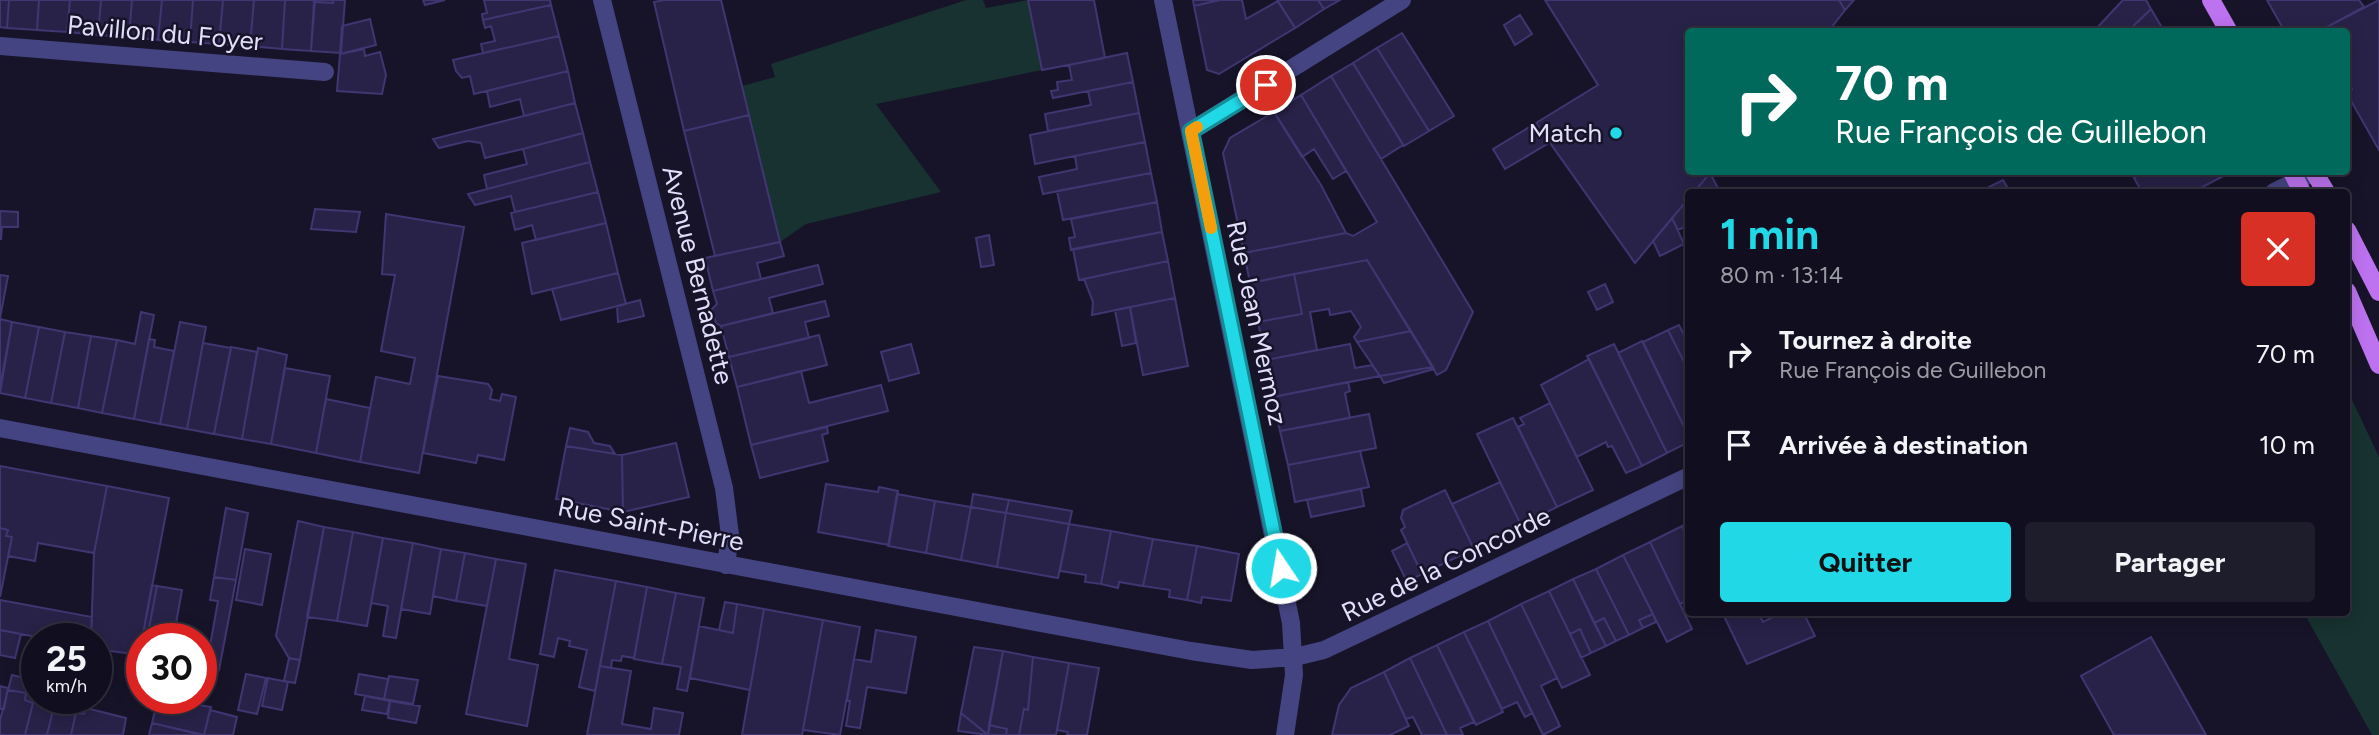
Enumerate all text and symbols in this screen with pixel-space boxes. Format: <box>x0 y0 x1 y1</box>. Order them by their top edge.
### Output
street label: Pavillon du Foyer <box>66 9 264 58</box>
text: 70 m <box>1835 53 1948 112</box>
pin <box>1236 55 1296 115</box>
icon: right <box>1720 56 1811 147</box>
icon: arrive <box>1247 66 1285 104</box>
text: Rue François de Guillebon <box>1835 113 2207 151</box>
place label: Match <box>1528 117 1602 149</box>
marker: Match <box>1608 125 1624 141</box>
street label: Avenue Bernadette <box>655 162 741 388</box>
text: 1 min <box>1720 209 1819 260</box>
button: close <box>2241 212 2315 286</box>
street label: Rue Jean Mermoz <box>1220 218 1294 428</box>
text: 80 m · 13:14 <box>1720 261 1843 289</box>
text: Tournez à droite <box>1779 324 1972 356</box>
icon: right <box>1720 335 1758 373</box>
text: 70 m <box>2256 338 2315 370</box>
text: Rue François de Guillebon <box>1779 356 2046 384</box>
icon: arrive <box>1720 426 1758 464</box>
text: Arrivée à destination <box>1779 429 2028 461</box>
text: 10 m <box>2259 429 2315 461</box>
street label: Rue Saint-Pierre <box>555 490 747 558</box>
street label: Rue de la Concorde <box>1336 500 1556 628</box>
button: Quitter <box>1720 522 2011 602</box>
button: Partager <box>2025 522 2315 602</box>
position arrow <box>1244 531 1318 605</box>
speed limit sign: 30 <box>126 623 217 714</box>
text: 25 <box>46 638 87 680</box>
text: km/h <box>46 675 87 697</box>

